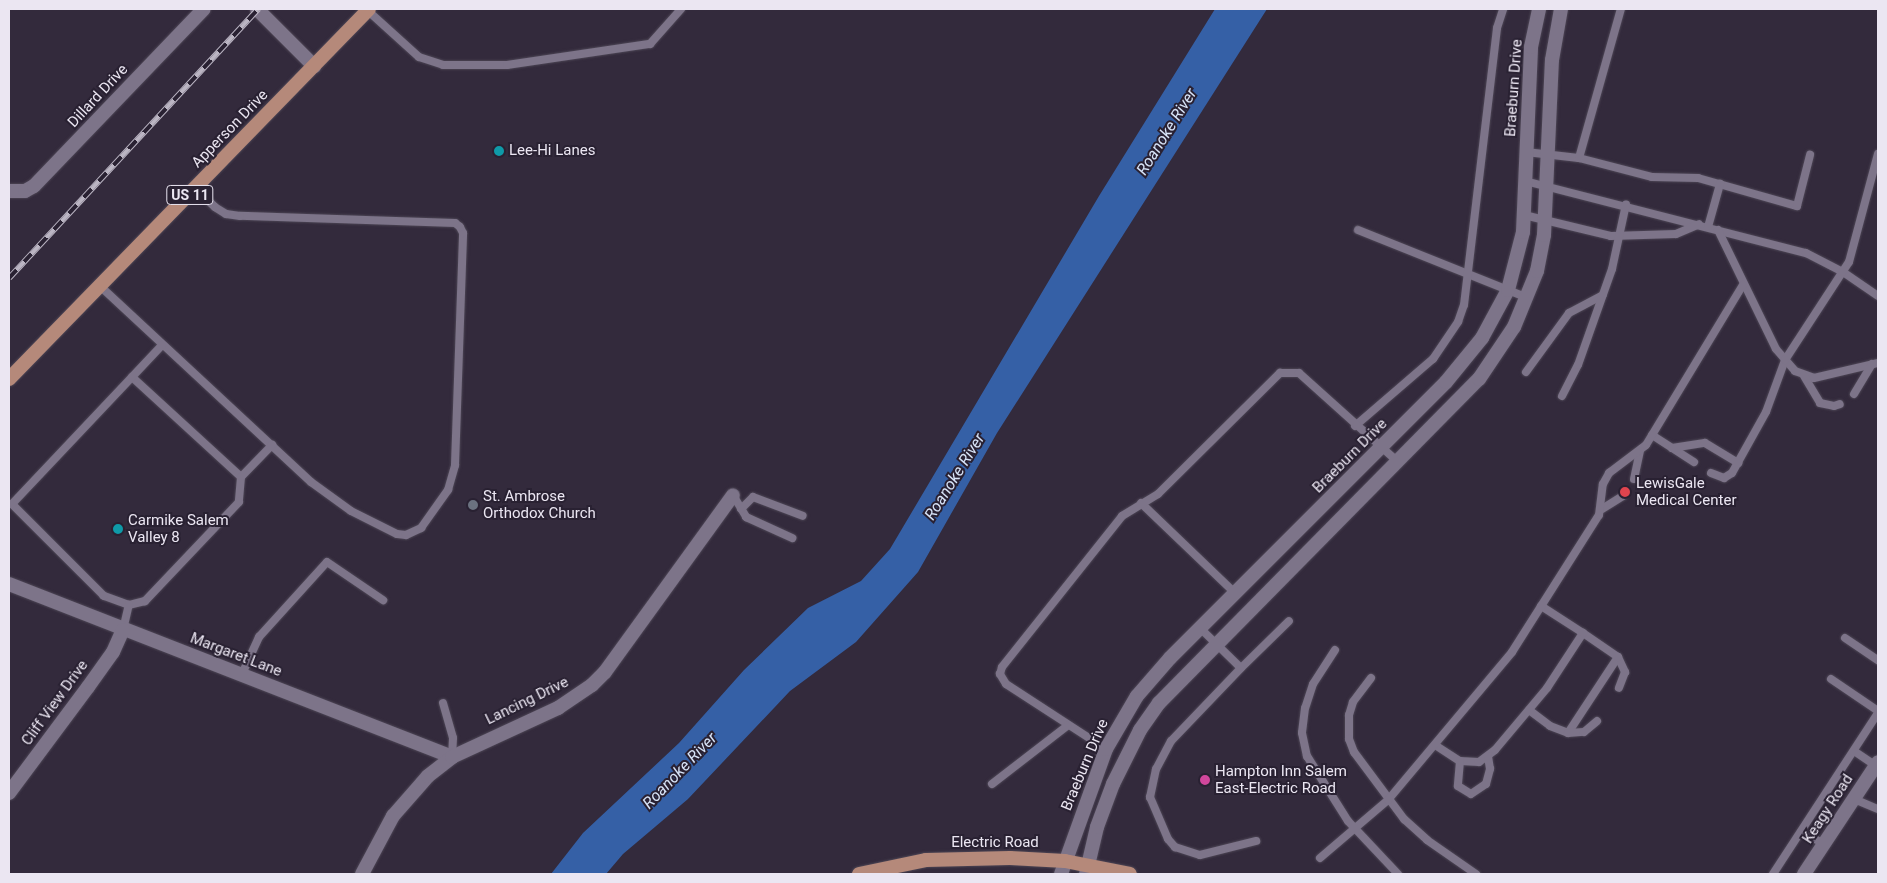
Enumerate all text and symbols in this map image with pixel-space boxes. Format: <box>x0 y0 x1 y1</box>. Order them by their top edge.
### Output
street label: Braeburn Drive <box>1502 39 1526 137</box>
street label: Dillard Drive <box>64 61 132 131</box>
water label: Roanoke River <box>1133 85 1201 179</box>
street label: Apperson Drive <box>188 86 272 172</box>
place label: Lee-Hi Lanes <box>509 142 595 160</box>
marker: Lee-Hi Lanes <box>493 145 505 157</box>
road number: US 11 <box>166 184 214 206</box>
street label: Braeburn Drive <box>1309 415 1391 497</box>
water label: Roanoke River <box>921 430 989 524</box>
place label: LewisGale Medical Center <box>1636 474 1736 509</box>
marker: LewisGale Medical Center <box>1618 485 1632 499</box>
place label: St. Ambrose Orthodox Church <box>483 487 596 522</box>
marker: St. Ambrose Orthodox Church <box>467 499 479 511</box>
place label: Carmike Salem Valley 8 <box>128 511 229 546</box>
marker: Carmike Salem Valley 8 <box>112 523 124 535</box>
street label: Margaret Lane <box>188 629 284 681</box>
street label: Cliff View Drive <box>18 657 92 749</box>
street label: Lancing Drive <box>483 673 571 729</box>
street label: Braeburn Drive <box>1058 717 1112 813</box>
water label: Roanoke River <box>639 729 721 813</box>
place label: Hampton Inn Salem East-Electric Road <box>1215 762 1347 797</box>
street label: Keagy Road <box>1799 771 1857 847</box>
marker: Hampton Inn Salem East-Electric Road <box>1199 774 1211 786</box>
street label: Electric Road <box>951 834 1039 852</box>

